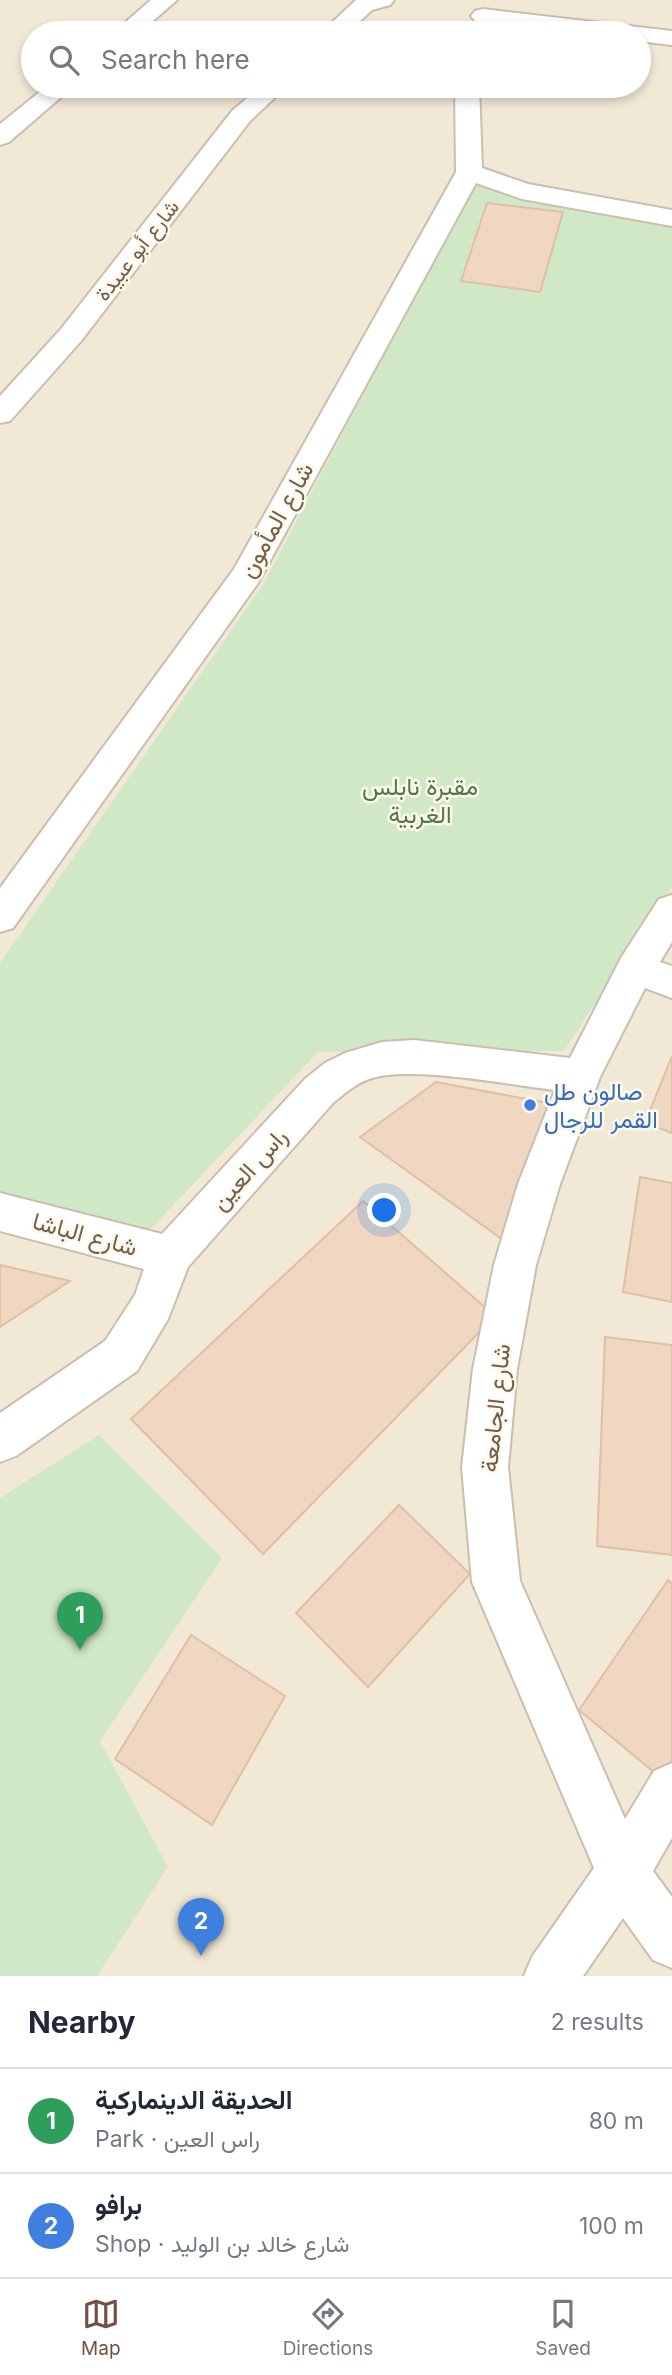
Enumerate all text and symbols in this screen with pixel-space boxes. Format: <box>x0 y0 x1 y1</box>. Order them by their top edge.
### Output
search box <box>21 21 651 98</box>
icon: search <box>45 41 83 79</box>
text: Search here <box>101 44 250 75</box>
street label: شارع أبو عبيدة <box>90 195 186 307</box>
street label: شارع المأمون <box>232 457 321 584</box>
park label: مقبرة نابلس الغربية <box>362 772 478 830</box>
place label: صالون طل القمر للرجال <box>544 1077 658 1135</box>
marker: صالون طل القمر للرجال <box>522 1097 538 1113</box>
street label: راس العين <box>205 1122 294 1217</box>
your location <box>367 1193 401 1227</box>
street label: شارع الباشا <box>29 1206 141 1264</box>
street label: شارع الجامعة <box>474 1342 518 1474</box>
pin: 1 <box>57 1592 103 1650</box>
pin: 2 <box>178 1898 224 1956</box>
text: Nearby <box>28 2004 136 2040</box>
text: 2 results <box>551 2008 644 2036</box>
text: الحديقة الدينماركية <box>95 2084 293 2115</box>
text: 1 <box>46 2107 56 2135</box>
text: 80 m <box>589 2107 644 2135</box>
text: Park · راس العين <box>95 2125 260 2153</box>
text: برافو <box>95 2189 142 2220</box>
text: 2 <box>44 2212 58 2240</box>
text: 100 m <box>579 2212 644 2240</box>
text: Shop · شارع خالد بن الوليد <box>95 2230 350 2258</box>
tab: Map <box>81 2295 121 2360</box>
tab: Directions <box>283 2295 373 2360</box>
tab: Saved <box>535 2295 591 2360</box>

